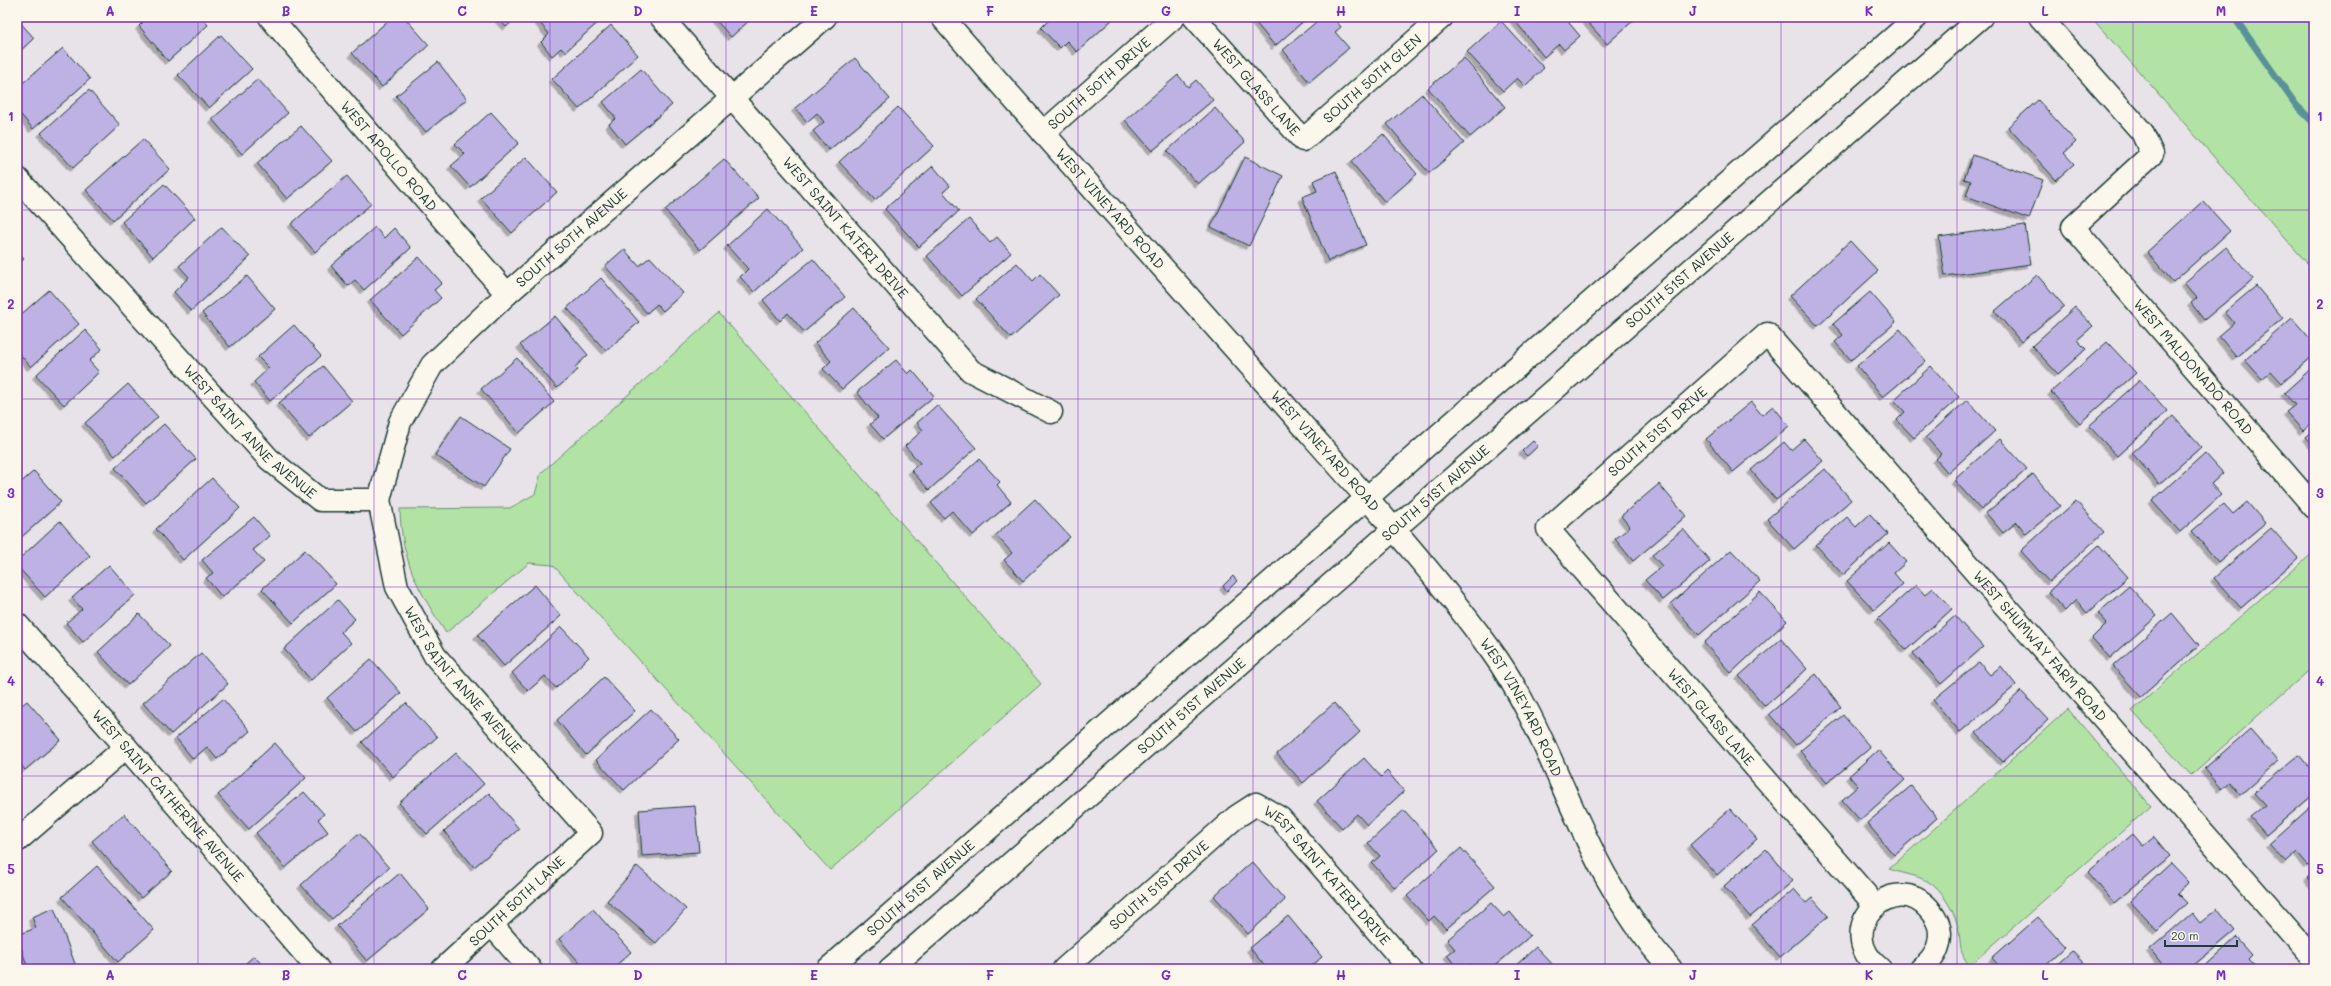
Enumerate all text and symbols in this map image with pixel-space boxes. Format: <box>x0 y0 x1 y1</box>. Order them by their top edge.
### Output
text: A <box>105 2 115 19</box>
text: B <box>282 2 291 19</box>
text: C <box>457 2 467 19</box>
text: D <box>633 2 643 19</box>
text: E <box>810 2 818 19</box>
text: F <box>986 2 994 19</box>
text: G <box>1161 2 1171 19</box>
text: H <box>1336 2 1346 19</box>
text: I <box>1514 2 1521 19</box>
text: J <box>1689 2 1697 19</box>
text: K <box>1865 2 1874 19</box>
text: L <box>2041 2 2049 19</box>
text: M <box>2216 2 2226 19</box>
street label: SOUTH 50TH GLEN <box>1319 29 1425 127</box>
street label: SOUTH 50TH DRIVE <box>1043 32 1154 134</box>
street label: WEST GLASS LANE <box>1209 34 1305 140</box>
street label: WEST APOLLO ROAD <box>337 97 442 215</box>
text: 1 <box>8 107 14 124</box>
text: 1 <box>2317 107 2323 124</box>
street label: WEST VINEYARD ROAD <box>1052 144 1169 273</box>
street label: WEST SAINT KATERI DRIVE <box>779 152 913 302</box>
street label: SOUTH 50TH AVENUE <box>511 184 631 291</box>
street label: SOUTH 51ST AVENUE <box>1621 227 1737 332</box>
street label: WEST MALDONADO ROAD <box>2130 294 2258 439</box>
text: 2 <box>7 295 15 312</box>
text: 2 <box>2316 295 2324 312</box>
street label: WEST SAINT ANNE AVENUE <box>180 360 321 503</box>
street label: SOUTH 51ST DRIVE <box>1603 382 1711 480</box>
street label: WEST VINEYARD ROAD <box>1267 386 1384 515</box>
street label: SOUTH 51ST AVENUE <box>1377 440 1493 545</box>
text: 3 <box>7 484 15 501</box>
text: 3 <box>2316 484 2324 501</box>
street label: WEST SHUMWAY FARM ROAD <box>1969 566 2112 725</box>
street label: WEST SAINT ANNE AVENUE <box>400 602 526 757</box>
street label: WEST VINEYARD ROAD <box>1476 634 1567 779</box>
street label: SOUTH 51ST AVENUE <box>1133 653 1249 758</box>
street label: WEST GLASS LANE <box>1664 664 1759 770</box>
text: 4 <box>7 672 15 689</box>
text: 4 <box>2316 672 2324 689</box>
street label: WEST SAINT CATHERINE AVENUE <box>88 705 249 886</box>
street label: WEST SAINT KATERI DRIVE <box>1260 801 1395 949</box>
street label: SOUTH 51ST AVENUE <box>862 835 978 940</box>
street label: SOUTH 51ST DRIVE <box>1105 835 1213 934</box>
street label: SOUTH 50TH LANE <box>464 851 569 950</box>
text: 5 <box>7 860 15 877</box>
text: 5 <box>2316 860 2324 877</box>
scale bar <box>2165 922 2237 948</box>
text: 20 m <box>2171 927 2199 943</box>
text: A <box>105 966 115 983</box>
text: B <box>282 966 291 983</box>
text: C <box>457 966 467 983</box>
text: D <box>633 966 643 983</box>
text: E <box>810 966 818 983</box>
text: F <box>986 966 994 983</box>
text: G <box>1161 966 1171 983</box>
text: H <box>1336 966 1346 983</box>
text: I <box>1514 966 1521 983</box>
text: J <box>1689 966 1697 983</box>
text: K <box>1865 966 1874 983</box>
text: L <box>2041 966 2049 983</box>
text: M <box>2216 966 2226 983</box>

